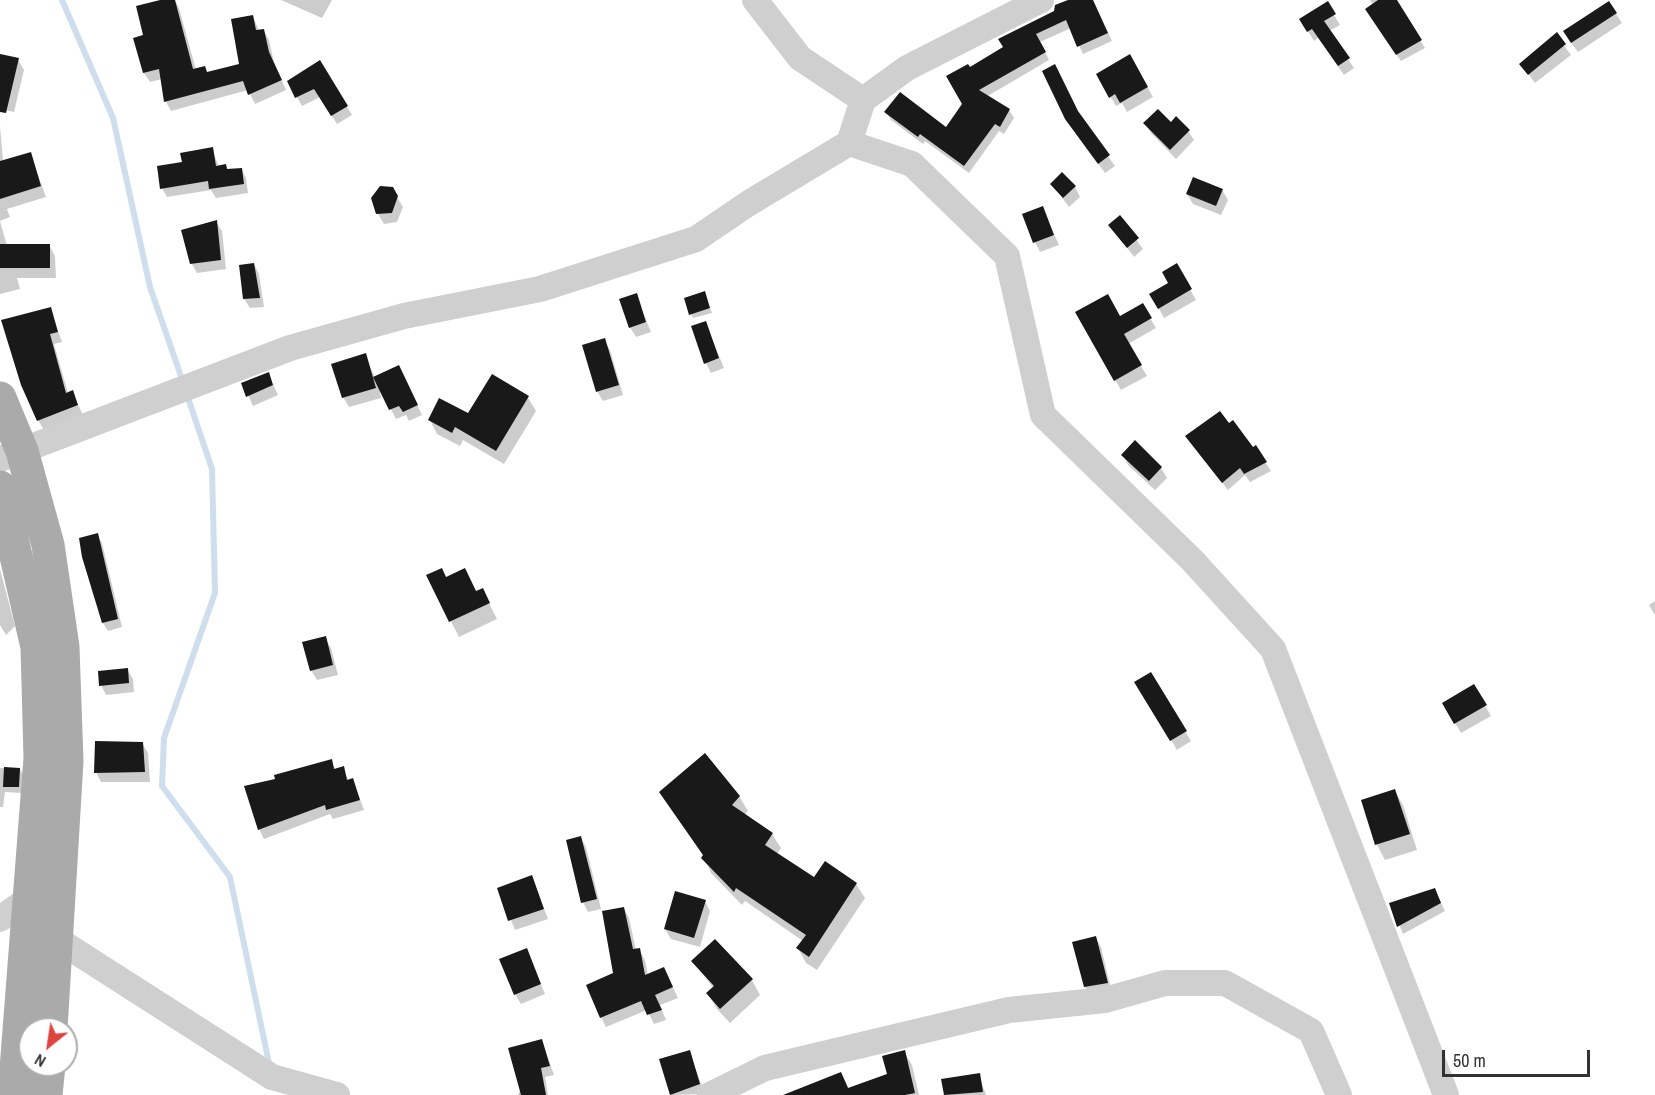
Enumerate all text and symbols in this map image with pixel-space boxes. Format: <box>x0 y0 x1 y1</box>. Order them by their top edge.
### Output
north arrow <box>18 1017 78 1077</box>
scale bar <box>1445 1038 1594 1076</box>
text: 50 m <box>1453 1048 1486 1073</box>
text: N <box>30 1049 50 1073</box>

